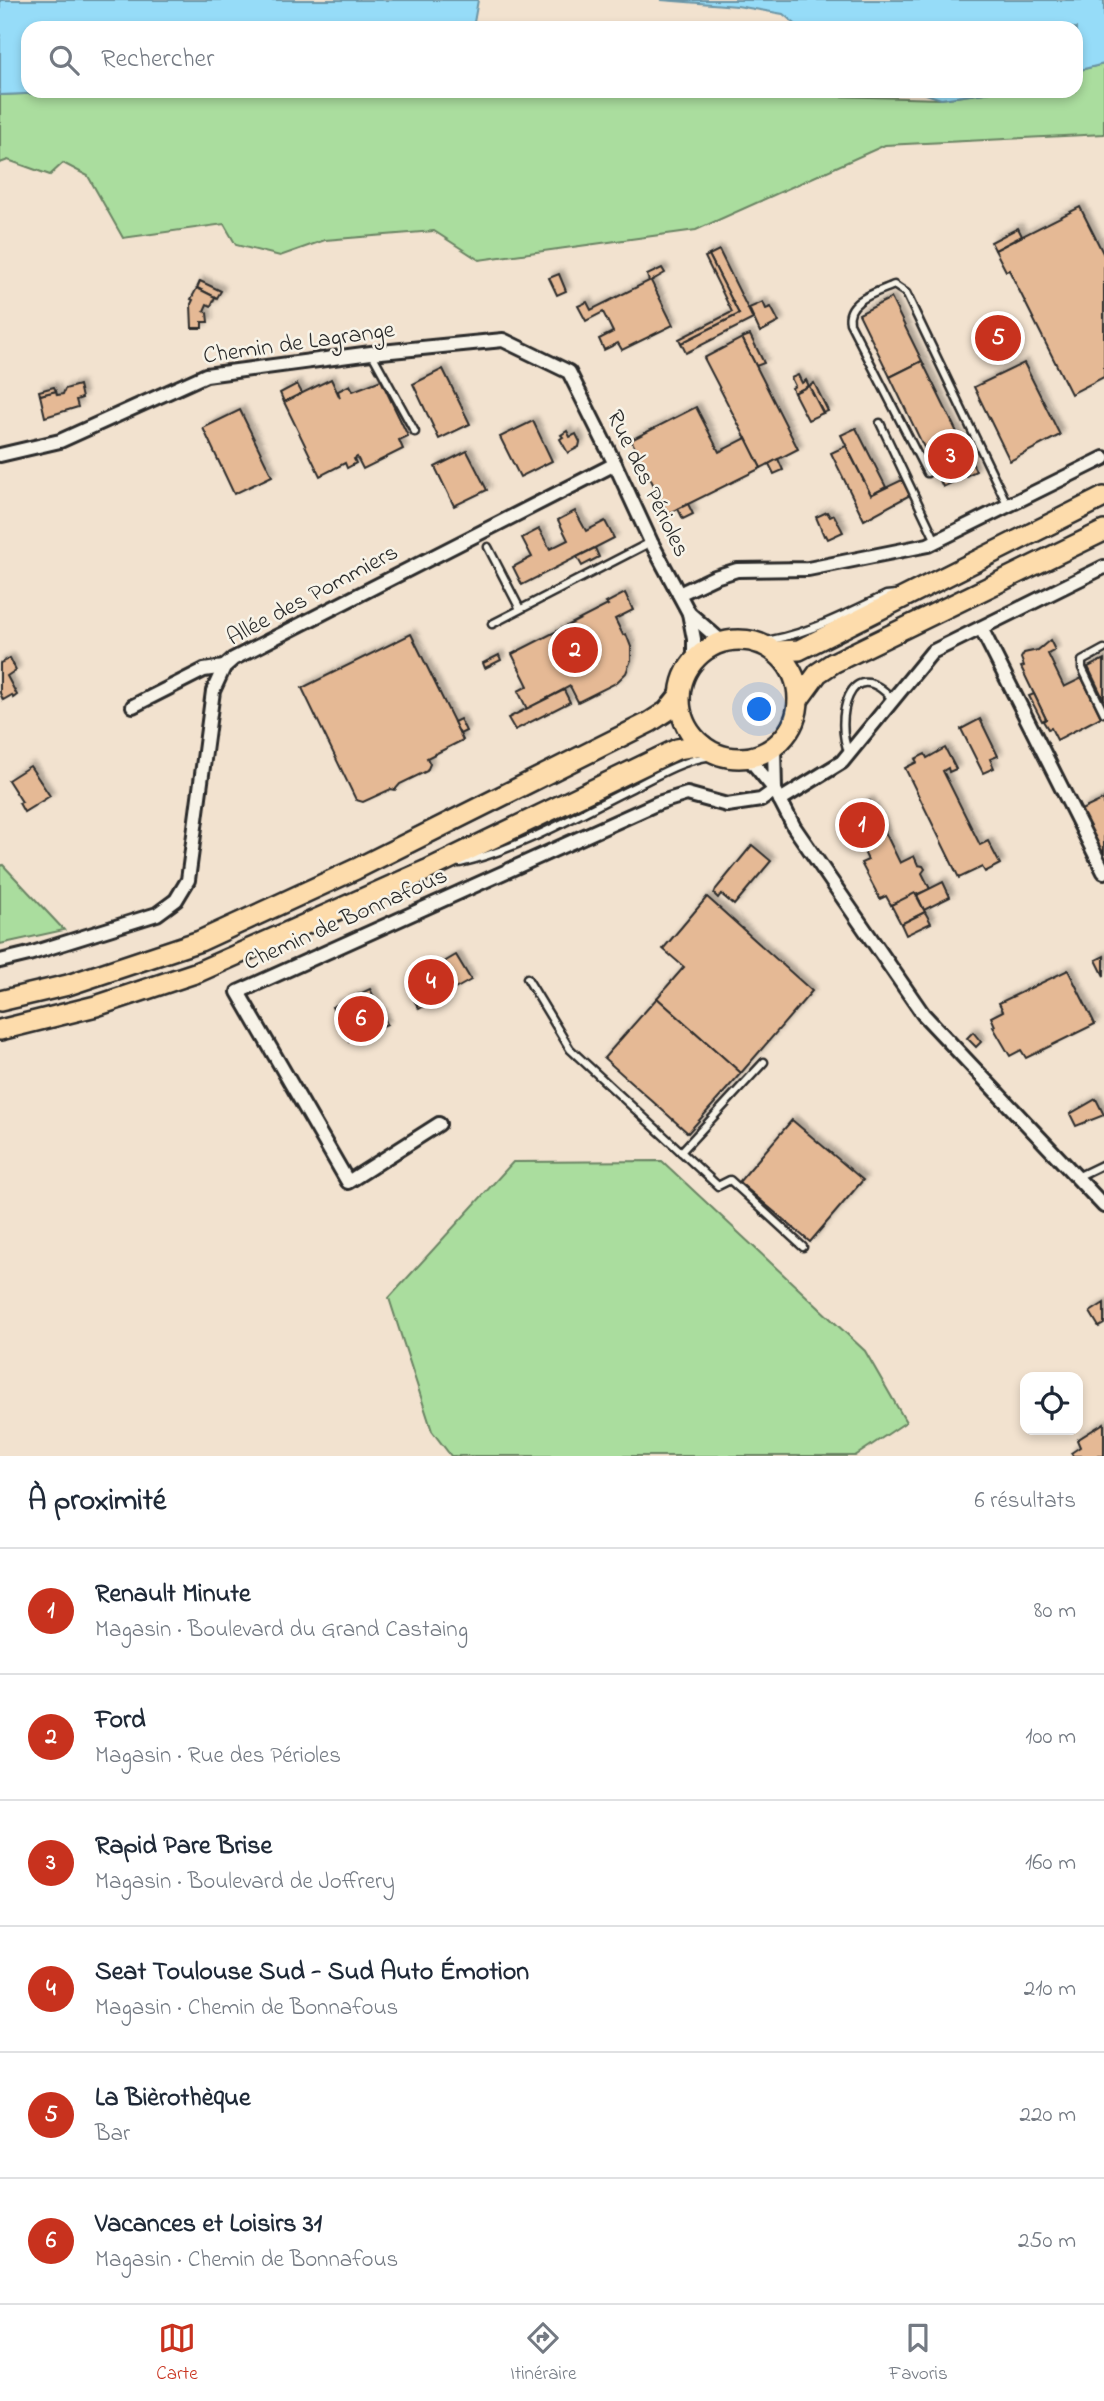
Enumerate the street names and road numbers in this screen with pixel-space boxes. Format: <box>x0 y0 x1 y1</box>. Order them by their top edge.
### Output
street label: Chemin de Lagrange <box>201 313 397 375</box>
street label: Rue des Périoles <box>596 404 698 564</box>
street label: Allée des Pommiers <box>221 536 405 656</box>
street label: Chemin de Bonnafous <box>239 859 453 981</box>

